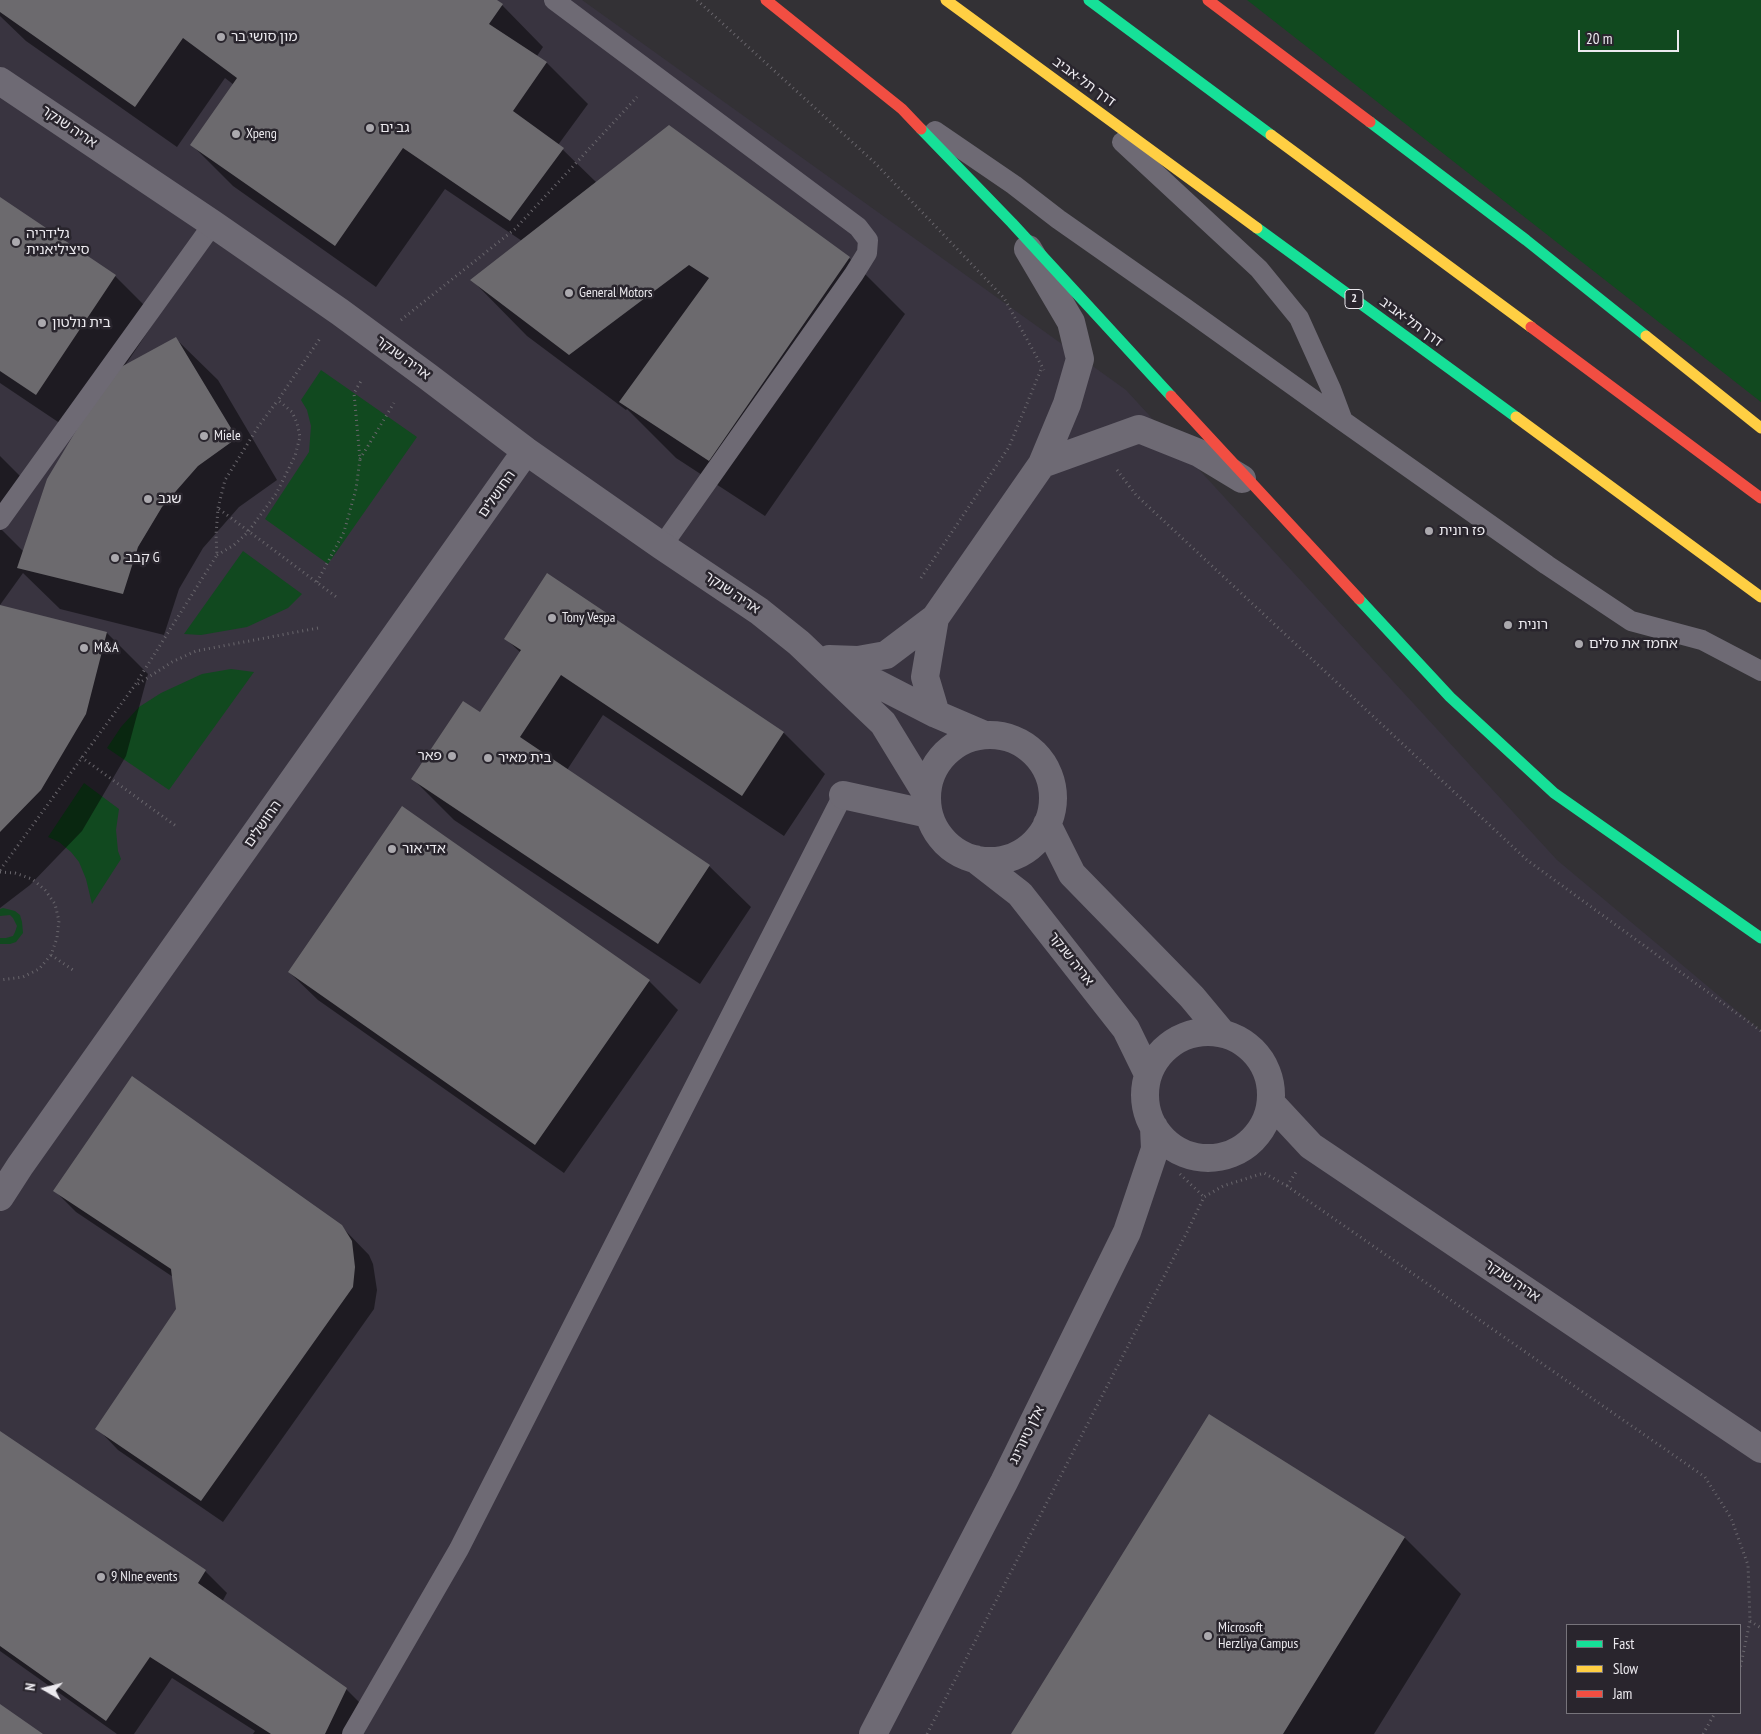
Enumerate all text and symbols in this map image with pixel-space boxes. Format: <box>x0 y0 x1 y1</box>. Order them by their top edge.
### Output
scale bar <box>1581 20 1682 52</box>
place label: מון סושי בר <box>231 29 298 45</box>
text: 20 m <box>1586 29 1612 48</box>
marker: מון סושי בר <box>215 31 227 43</box>
street label: דרך תל-אביב <box>1049 54 1119 110</box>
street label: אריה שנקר <box>38 102 100 152</box>
place label: גב ים <box>380 120 410 136</box>
marker: גב ים <box>364 122 376 134</box>
place label: Xpeng <box>246 126 277 142</box>
marker: Xpeng <box>230 128 242 140</box>
place label: גלידריה סיציליאנית <box>26 226 90 258</box>
marker: גלידריה סיציליאנית <box>10 236 22 248</box>
place label: General Motors <box>579 285 653 301</box>
marker: General Motors <box>563 287 575 299</box>
road number: 2 <box>1345 290 1363 308</box>
street label: דרך תל-אביב <box>1376 294 1446 350</box>
place label: בית נולטון <box>52 315 111 331</box>
marker: בית נולטון <box>36 317 48 329</box>
street label: אריה שנקר <box>372 333 434 383</box>
place label: Miele <box>214 428 241 444</box>
marker: Miele <box>198 430 210 442</box>
street label: החושלים <box>475 467 519 521</box>
place label: שגב <box>158 491 182 507</box>
marker: שגב <box>142 493 154 505</box>
place label: פז רונית <box>1439 523 1485 539</box>
marker: פז רונית <box>1423 525 1435 537</box>
place label: קבב G <box>125 550 160 566</box>
marker: קבב G <box>109 552 121 564</box>
street label: אריה שנקר <box>701 568 763 618</box>
place label: Tony Vespa <box>562 610 615 626</box>
marker: Tony Vespa <box>546 612 558 624</box>
place label: רונית <box>1518 617 1548 633</box>
marker: רונית <box>1502 619 1514 631</box>
place label: אחמד את סלים <box>1589 636 1678 652</box>
marker: אחמד את סלים <box>1573 638 1585 650</box>
place label: M&A <box>94 640 119 656</box>
marker: M&A <box>78 642 90 654</box>
place label: פאר <box>417 748 442 764</box>
marker: פאר <box>446 750 458 762</box>
place label: בית מאיר <box>498 750 551 766</box>
marker: בית מאיר <box>482 752 494 764</box>
street label: החושלים <box>241 797 285 851</box>
place label: אדי אור <box>402 841 446 857</box>
marker: אדי אור <box>386 843 398 855</box>
street label: אריה שנקר <box>1045 929 1097 989</box>
street label: אריה שנקר <box>1481 1256 1543 1306</box>
street label: אלן טיורינג <box>1006 1403 1048 1467</box>
place label: 9 NIne events <box>111 1569 177 1585</box>
marker: 9 NIne events <box>95 1571 107 1583</box>
place label: Microsoft Herzliya Campus <box>1218 1620 1298 1652</box>
legend <box>1566 1624 1741 1714</box>
marker: Microsoft Herzliya Campus <box>1202 1630 1214 1642</box>
text: Fast <box>1613 1634 1634 1653</box>
text: Slow <box>1613 1659 1638 1678</box>
north arrow <box>20 1664 70 1714</box>
text: N <box>21 1682 40 1692</box>
text: Jam <box>1613 1684 1632 1703</box>

